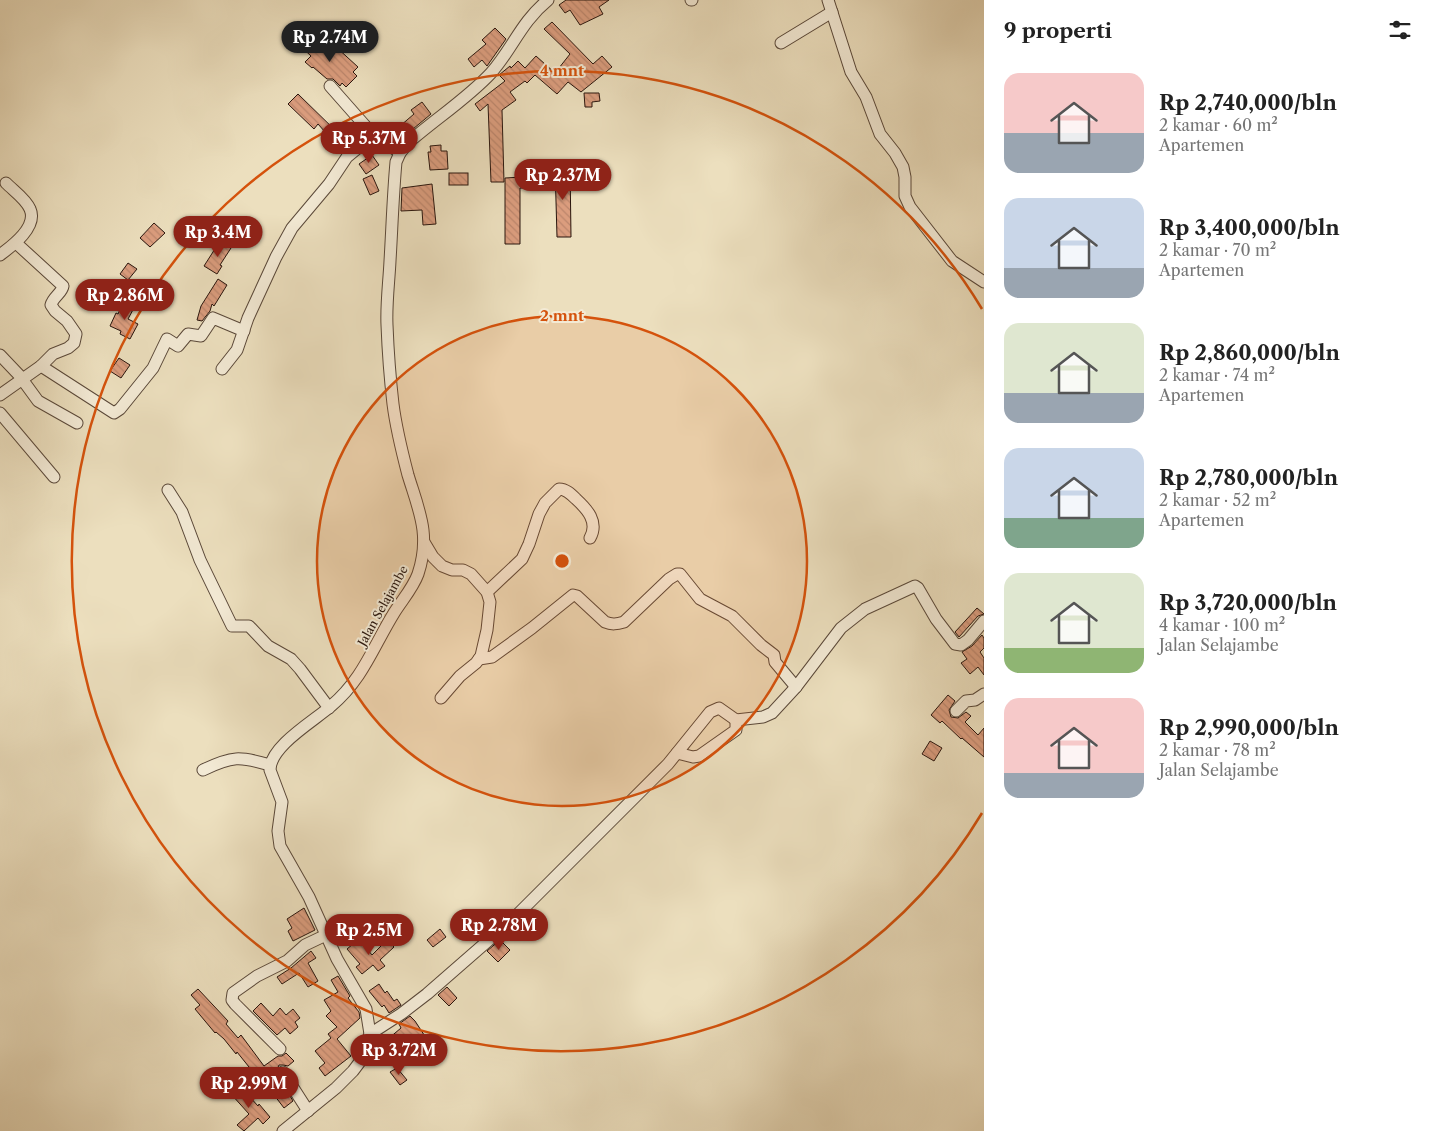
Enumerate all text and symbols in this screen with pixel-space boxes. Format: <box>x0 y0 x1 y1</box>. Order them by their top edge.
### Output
icon: filters <box>1386 16 1414 44</box>
text: 9 properti <box>1004 18 1112 43</box>
pin: Rp 2.74M <box>278 20 382 63</box>
text: Rp 2.74M <box>292 27 368 47</box>
text: 4 mnt <box>540 61 584 80</box>
text: Rp 2,740,000/bln <box>1159 90 1337 115</box>
icon: home <box>1044 93 1104 153</box>
text: 2 kamar · 60 m² <box>1159 115 1278 135</box>
pin: Rp 5.37M <box>317 121 421 164</box>
text: Rp 5.37M <box>332 128 406 148</box>
text: Apartemen <box>1159 135 1244 155</box>
pin: Rp 2.37M <box>511 158 615 201</box>
text: Rp 2.37M <box>525 165 601 185</box>
text: Rp 3,400,000/bln <box>1159 215 1340 240</box>
pin: Rp 3.4M <box>172 216 264 258</box>
icon: home <box>1044 218 1104 278</box>
text: Rp 3.4M <box>185 222 251 242</box>
text: 2 kamar · 70 m² <box>1159 240 1276 260</box>
text: Apartemen <box>1159 260 1244 280</box>
pin: Rp 2.86M <box>73 278 177 321</box>
text: Rp 2.86M <box>86 285 164 305</box>
text: 2 mnt <box>540 306 584 325</box>
text: Rp 2,860,000/bln <box>1159 340 1340 365</box>
icon: home <box>1044 343 1104 403</box>
text: 2 kamar · 74 m² <box>1159 365 1275 385</box>
text: Apartemen <box>1159 385 1244 405</box>
text: Rp 2,780,000/bln <box>1159 465 1338 490</box>
icon: home <box>1044 468 1104 528</box>
text: 2 kamar · 52 m² <box>1159 490 1276 510</box>
text: Apartemen <box>1159 510 1244 530</box>
centre of rings <box>553 552 571 570</box>
street label: Jalan Selajambe <box>353 563 411 650</box>
text: Rp 3,720,000/bln <box>1159 590 1337 615</box>
icon: home <box>1044 593 1104 653</box>
text: 4 kamar · 100 m² <box>1159 615 1285 635</box>
text: Jalan Selajambe <box>1159 635 1279 655</box>
text: Rp 2,990,000/bln <box>1159 715 1339 740</box>
icon: home <box>1044 718 1104 778</box>
text: 2 kamar · 78 m² <box>1159 740 1276 760</box>
text: Jalan Selajambe <box>1159 760 1279 780</box>
pin: Rp 2.78M <box>447 908 551 951</box>
pin: Rp 2.5M <box>323 914 415 956</box>
text: Rp 2.78M <box>461 915 537 935</box>
text: Rp 2.5M <box>336 920 402 940</box>
pin: Rp 3.72M <box>347 1034 451 1076</box>
text: Rp 3.72M <box>361 1040 437 1060</box>
pin: Rp 2.99M <box>197 1066 301 1109</box>
text: Rp 2.99M <box>211 1073 287 1093</box>

